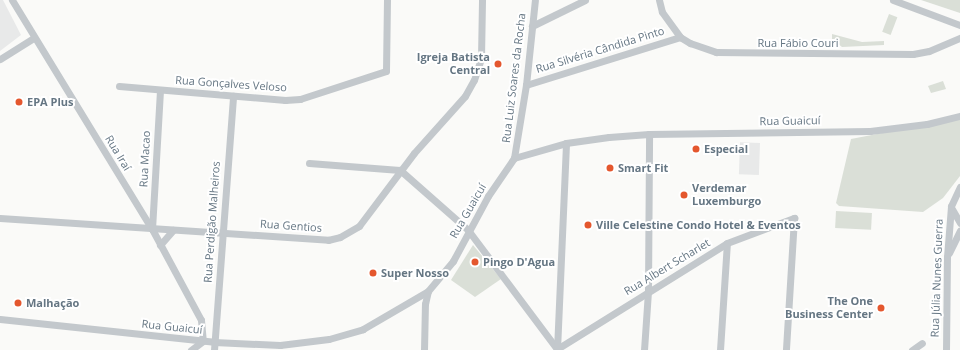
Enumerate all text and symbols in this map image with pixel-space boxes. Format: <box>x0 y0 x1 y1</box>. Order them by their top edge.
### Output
street label: Rua Luiz Soares da Rocha <box>499 12 529 144</box>
street label: Rua Silvéria Cândida Pinto <box>534 24 666 76</box>
street label: Rua Fábio Couri <box>758 36 838 50</box>
place label: Igreja Batista Central <box>417 51 490 77</box>
marker: Igreja Batista Central <box>493 59 503 69</box>
street label: Rua Gonçalves Veloso <box>175 74 287 94</box>
place label: EPA Plus <box>27 95 73 109</box>
marker: EPA Plus <box>14 97 24 107</box>
street label: Rua Guaicuí <box>759 114 821 128</box>
street label: Rua Macao <box>137 130 153 188</box>
street label: Rua Iraí <box>102 133 134 173</box>
place label: Especial <box>704 142 748 156</box>
marker: Especial <box>691 144 701 154</box>
street label: Rua Perdigão Malheiros <box>201 161 223 283</box>
place label: Smart Fit <box>618 161 668 175</box>
marker: Smart Fit <box>605 163 615 173</box>
street label: Rua Guaicuí <box>447 181 489 241</box>
place label: Verdemar Luxemburgo <box>692 182 761 208</box>
marker: Verdemar Luxemburgo <box>679 190 689 200</box>
street label: Rua Gentios <box>260 217 322 235</box>
place label: Ville Celestine Condo Hotel & Eventos <box>596 218 801 232</box>
street label: Rua Júlia Nunes Guerra <box>928 218 946 338</box>
marker: Ville Celestine Condo Hotel & Eventos <box>583 220 593 230</box>
street label: Rua Albert Scharlet <box>622 236 712 298</box>
place label: Pingo D'Agua <box>483 255 555 269</box>
marker: Pingo D'Agua <box>470 257 480 267</box>
place label: Super Nosso <box>381 266 449 280</box>
marker: Super Nosso <box>368 268 378 278</box>
place label: The One Business Center <box>785 295 873 321</box>
place label: Malhação <box>26 296 79 310</box>
marker: Malhação <box>13 298 23 308</box>
marker: The One Business Center <box>876 303 886 313</box>
street label: Rua Guaicuí <box>141 317 203 337</box>

